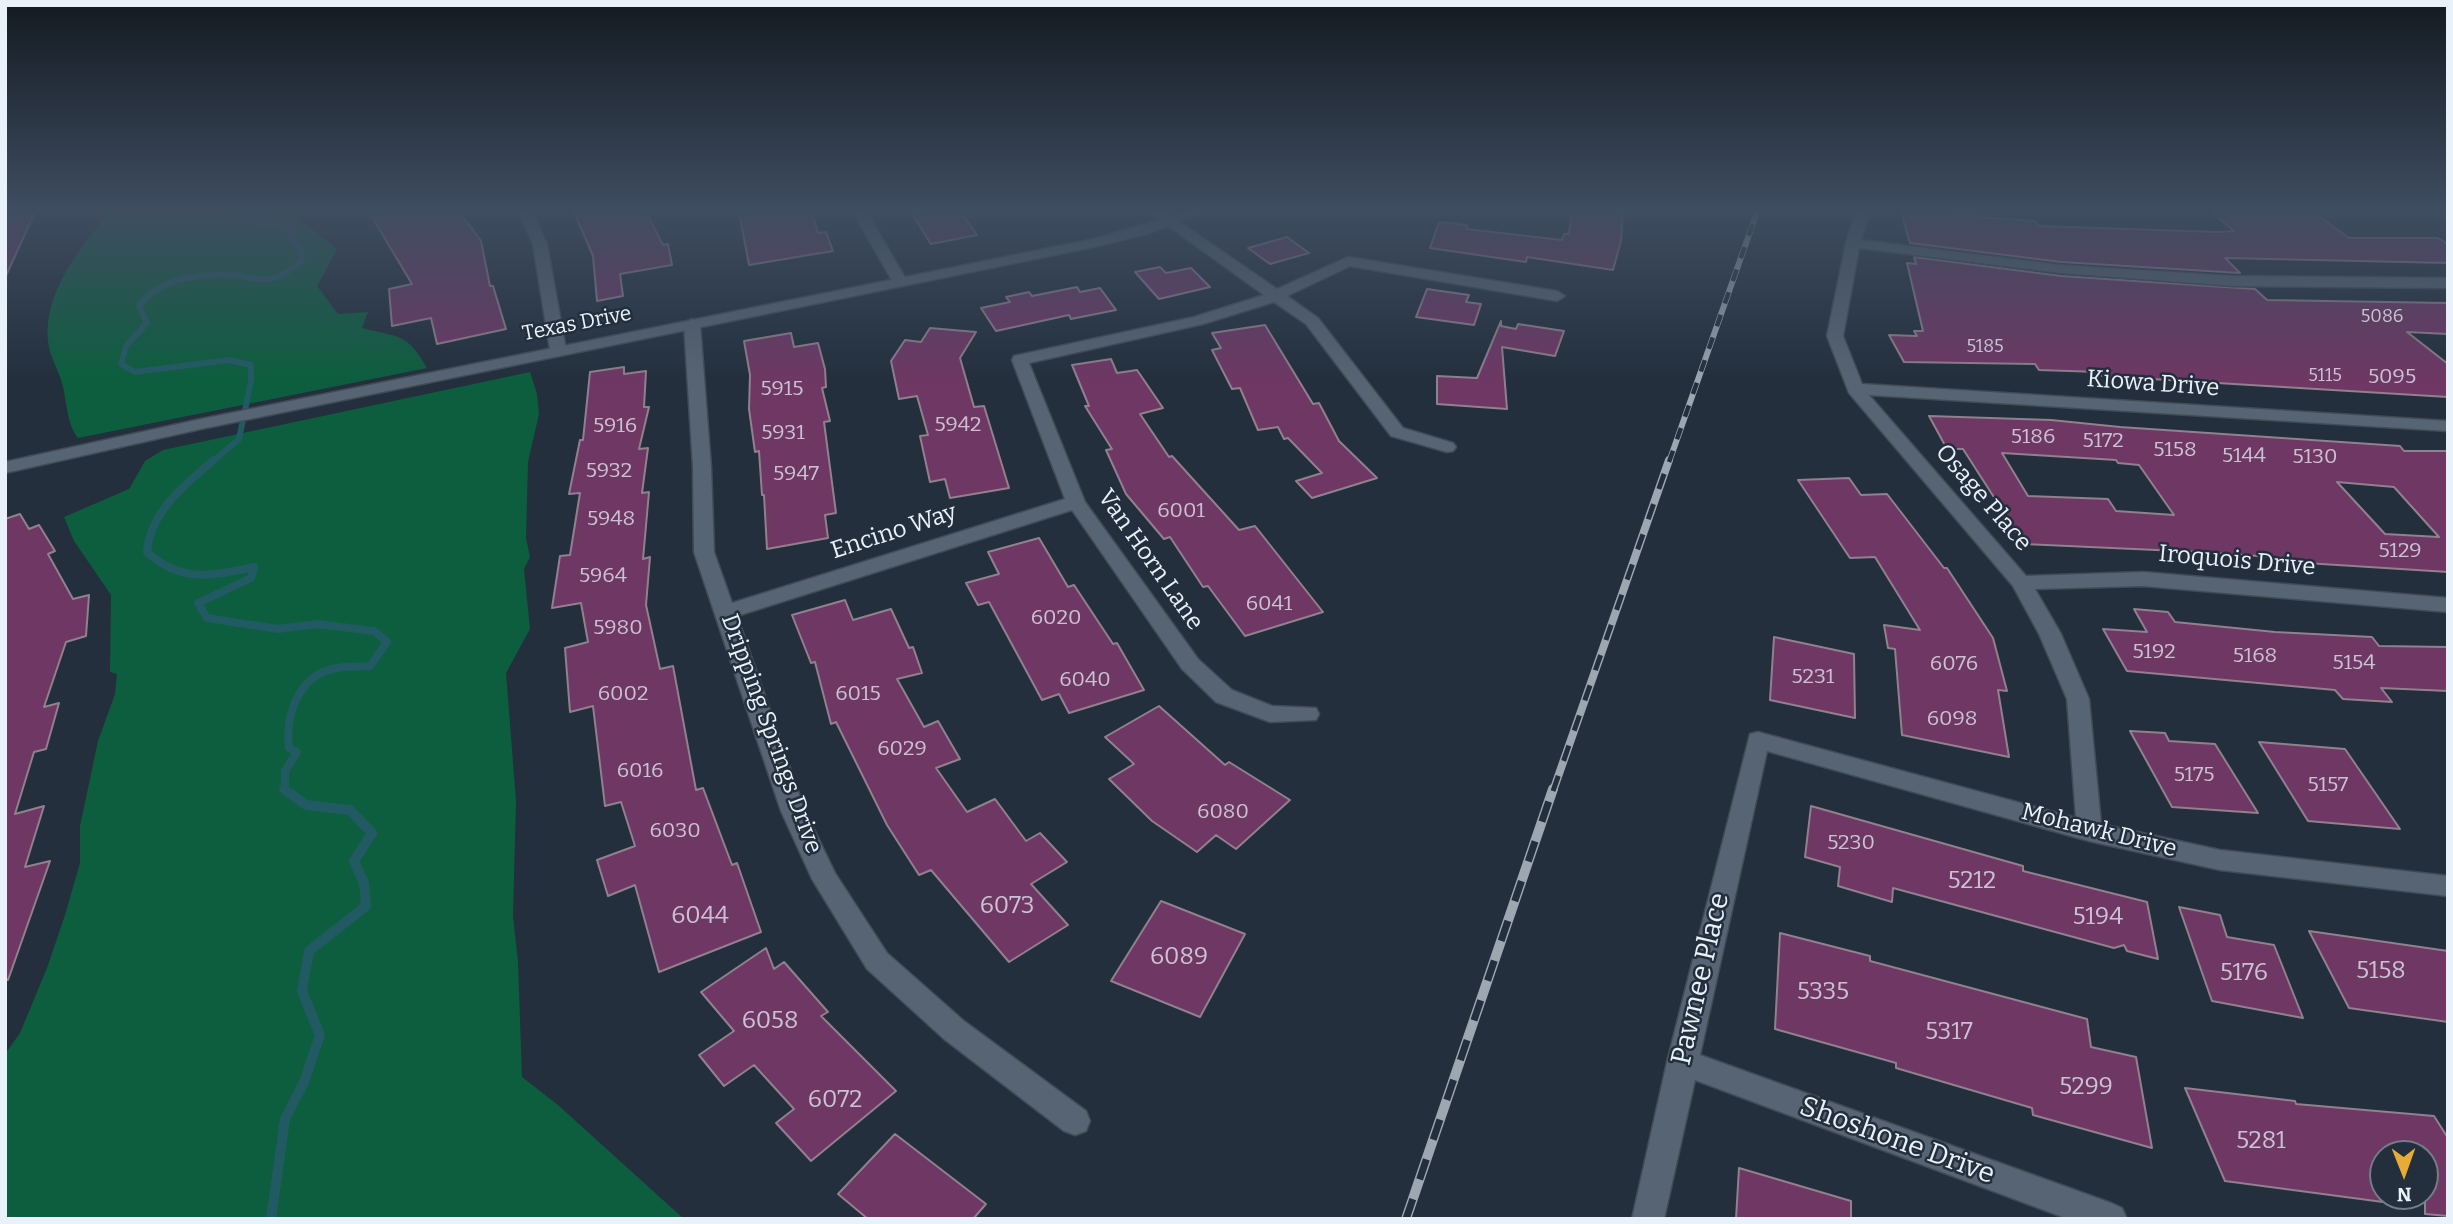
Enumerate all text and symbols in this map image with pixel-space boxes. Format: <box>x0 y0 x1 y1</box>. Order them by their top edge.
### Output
street label: Texas Drive <box>520 301 634 347</box>
house number: 5086 <box>2361 306 2403 328</box>
house number: 5185 <box>1966 336 2004 358</box>
house number: 5095 <box>2368 364 2416 390</box>
street label: Kiowa Drive <box>2086 365 2220 403</box>
house number: 5115 <box>2308 365 2342 387</box>
house number: 5915 <box>760 376 804 402</box>
house number: 5942 <box>935 412 981 438</box>
house number: 5916 <box>593 413 637 439</box>
house number: 5931 <box>761 420 805 446</box>
house number: 5186 <box>2011 424 2055 450</box>
house number: 5172 <box>2082 428 2124 454</box>
house number: 5158 <box>2153 437 2197 463</box>
street label: Osage Place <box>1929 439 2037 557</box>
house number: 5144 <box>2222 443 2266 469</box>
house number: 5130 <box>2293 444 2337 470</box>
house number: 5932 <box>586 458 632 484</box>
house number: 5947 <box>773 461 819 487</box>
street label: Van Horn Lane <box>1091 484 1209 636</box>
street label: Encino Way <box>828 498 960 566</box>
house number: 6001 <box>1157 498 1205 524</box>
house number: 5948 <box>587 506 635 532</box>
house number: 5129 <box>2378 538 2422 564</box>
street label: Iroquois Drive <box>2157 540 2317 582</box>
house number: 5964 <box>579 563 627 589</box>
house number: 6041 <box>1246 591 1292 617</box>
house number: 6020 <box>1031 605 1081 631</box>
street label: Dripping Springs Drive <box>714 610 828 858</box>
house number: 5980 <box>593 615 643 641</box>
house number: 5192 <box>2132 639 2176 665</box>
house number: 5168 <box>2233 643 2277 669</box>
house number: 5154 <box>2333 650 2375 676</box>
house number: 6076 <box>1930 651 1978 677</box>
house number: 5231 <box>1792 664 1834 690</box>
house number: 6040 <box>1059 667 1111 693</box>
house number: 6002 <box>598 681 648 707</box>
house number: 6015 <box>835 681 881 707</box>
house number: 6098 <box>1927 706 1977 732</box>
house number: 6029 <box>877 736 927 762</box>
house number: 6016 <box>617 758 663 784</box>
house number: 5175 <box>2174 762 2214 788</box>
house number: 5157 <box>2308 772 2348 798</box>
street label: Mohawk Drive <box>2018 798 2180 864</box>
house number: 6080 <box>1197 799 1249 825</box>
house number: 6030 <box>649 818 701 844</box>
house number: 5230 <box>1827 830 1875 856</box>
house number: 5212 <box>1948 867 1996 895</box>
street label: Pawnee Place <box>1665 890 1737 1068</box>
house number: 6073 <box>980 892 1034 920</box>
house number: 6044 <box>671 902 729 930</box>
house number: 5194 <box>2073 903 2123 931</box>
house number: 6089 <box>1150 943 1208 971</box>
house number: 5158 <box>2356 957 2406 985</box>
house number: 5176 <box>2220 959 2268 987</box>
house number: 5335 <box>1797 978 1849 1006</box>
house number: 6058 <box>742 1007 798 1035</box>
house number: 5317 <box>1925 1018 1973 1046</box>
house number: 5299 <box>2059 1073 2113 1101</box>
house number: 6072 <box>808 1086 862 1114</box>
street label: Shoshone Drive <box>1795 1090 1999 1192</box>
house number: 5281 <box>2236 1127 2286 1155</box>
north arrow <box>2369 1140 2439 1210</box>
text: N <box>2397 1183 2412 1206</box>

